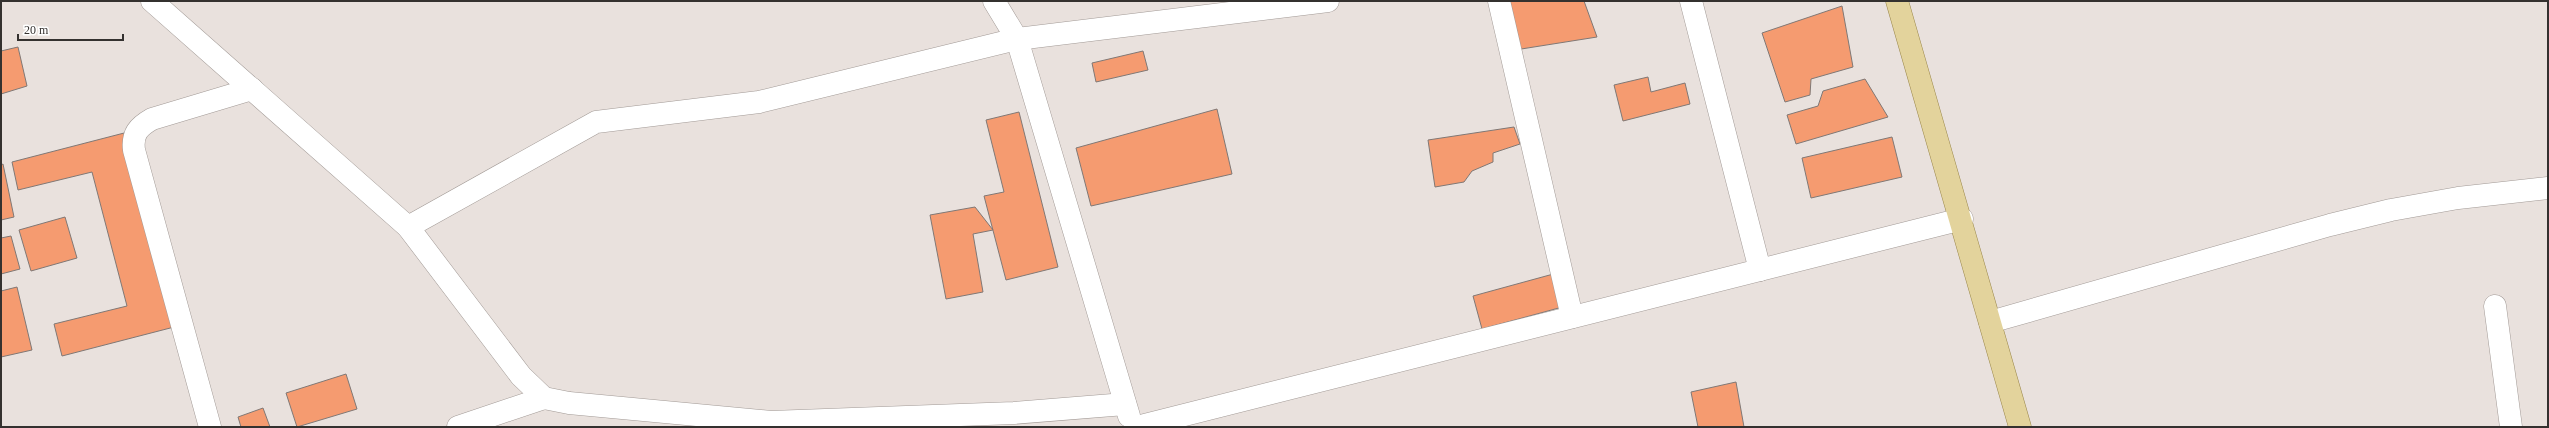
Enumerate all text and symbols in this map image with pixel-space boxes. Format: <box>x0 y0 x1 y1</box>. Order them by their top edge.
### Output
scale bar <box>18 16 123 42</box>
text: 20 m <box>24 23 49 37</box>

